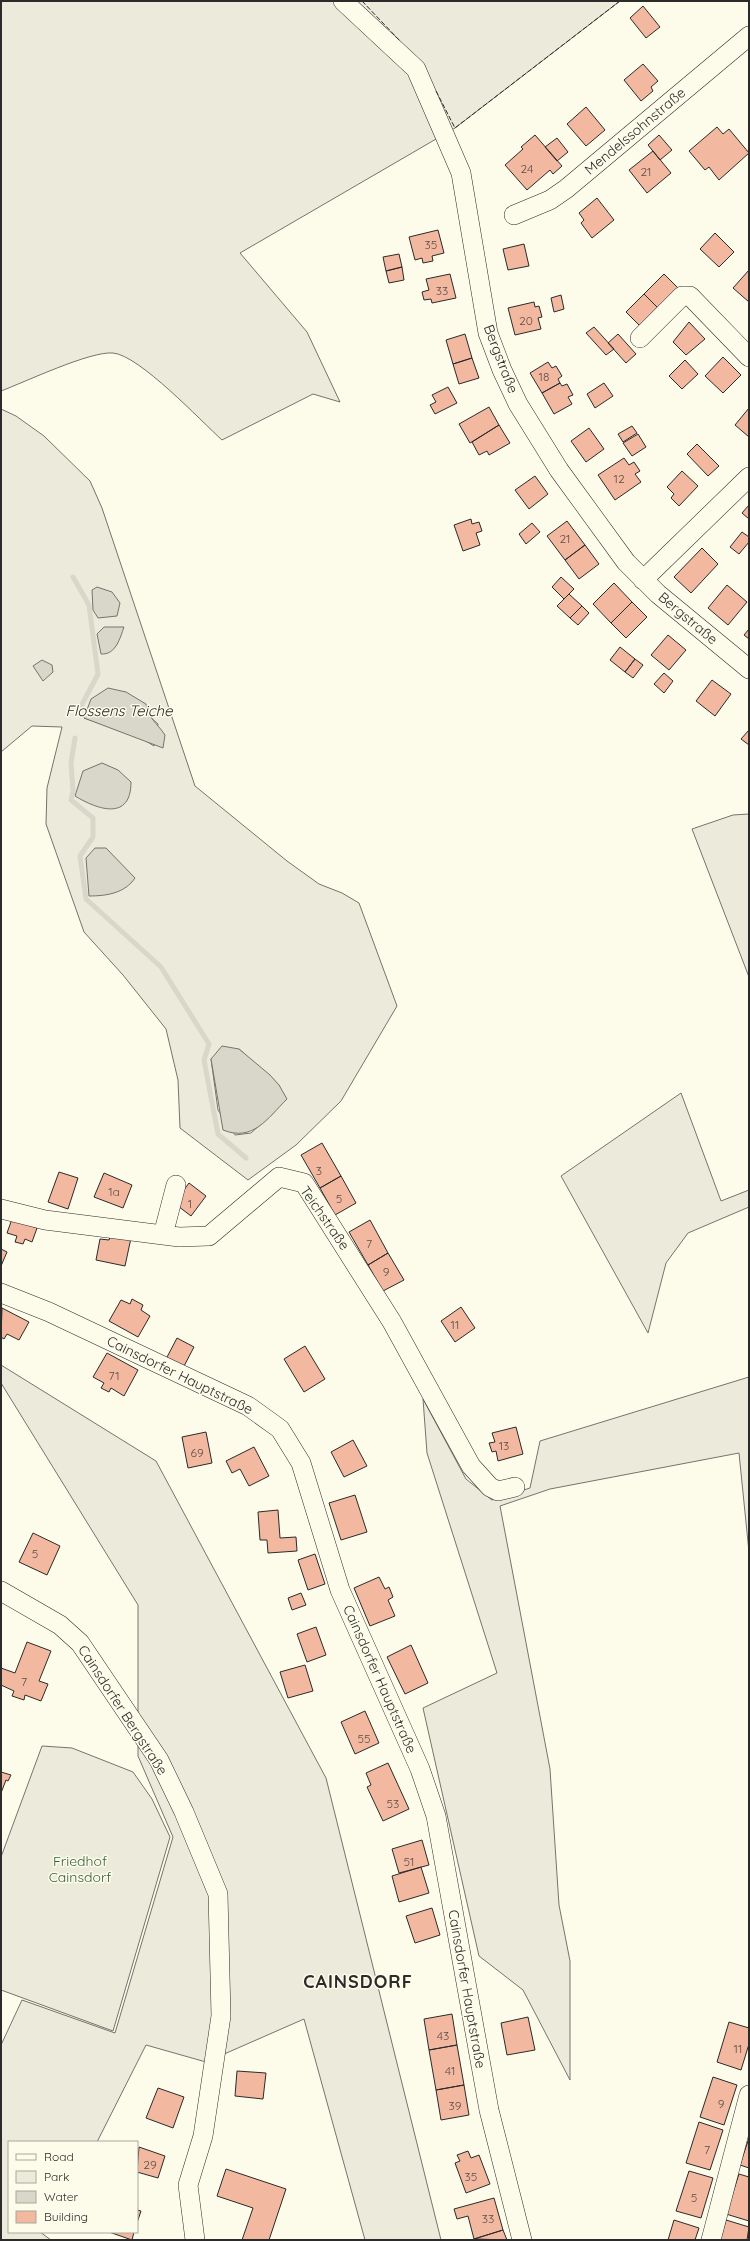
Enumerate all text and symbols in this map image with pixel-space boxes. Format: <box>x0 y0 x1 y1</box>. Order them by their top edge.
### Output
street label: Mendelssohnstraße <box>581 83 689 178</box>
house number: 24 <box>521 161 533 176</box>
house number: 21 <box>640 164 652 179</box>
house number: 35 <box>425 237 437 252</box>
house number: 33 <box>436 283 448 298</box>
house number: 20 <box>519 313 533 328</box>
street label: Bergstraße <box>480 322 522 396</box>
house number: 18 <box>539 369 549 384</box>
house number: 12 <box>613 471 625 486</box>
house number: 21 <box>559 531 571 546</box>
street label: Bergstraße <box>655 588 722 648</box>
water label: Flossens Teiche <box>66 701 173 720</box>
house number: 3 <box>316 1163 322 1178</box>
street label: Teichstraße <box>296 1182 354 1254</box>
house number: 1a <box>108 1184 120 1199</box>
house number: 5 <box>336 1191 342 1206</box>
house number: 1 <box>188 1196 192 1211</box>
house number: 7 <box>366 1236 372 1251</box>
house number: 9 <box>383 1264 390 1279</box>
house number: 11 <box>451 1317 459 1332</box>
street label: Cainsdorfer Hauptstraße <box>104 1332 256 1418</box>
house number: 71 <box>108 1368 120 1383</box>
house number: 13 <box>499 1438 509 1453</box>
house number: 69 <box>190 1445 204 1460</box>
house number: 5 <box>32 1546 38 1561</box>
street label: Cainsdorfer Hauptstraße <box>339 1602 421 1756</box>
street label: Cainsdorfer Bergstraße <box>74 1642 172 1778</box>
house number: 7 <box>21 1674 27 1689</box>
house number: 55 <box>357 1731 371 1746</box>
house number: 53 <box>387 1796 399 1811</box>
park label: Friedhof Cainsdorf <box>49 1852 111 1886</box>
house number: 51 <box>404 1854 414 1869</box>
street label: Cainsdorfer Hauptstraße <box>444 1908 490 2070</box>
district label: CAINSDORF <box>303 1970 413 1993</box>
house number: 43 <box>437 2028 449 2043</box>
house number: 11 <box>734 2041 742 2056</box>
house number: 41 <box>445 2063 455 2078</box>
house number: 9 <box>718 2096 725 2111</box>
house number: 39 <box>449 2098 462 2113</box>
legend <box>8 2141 138 2233</box>
house number: 7 <box>704 2142 710 2157</box>
text: Road <box>44 2149 74 2164</box>
house number: 29 <box>143 2157 157 2172</box>
text: Park <box>44 2169 69 2184</box>
house number: 35 <box>465 2169 477 2184</box>
text: Water <box>44 2189 79 2204</box>
house number: 5 <box>691 2190 697 2205</box>
text: Building <box>44 2209 88 2224</box>
house number: 33 <box>482 2211 494 2226</box>

